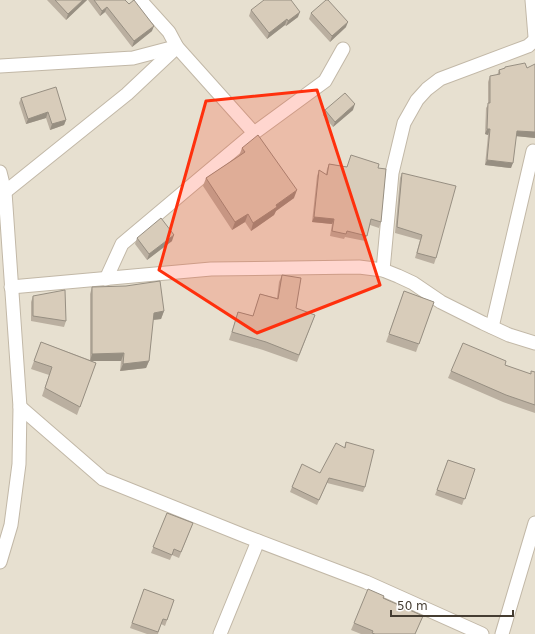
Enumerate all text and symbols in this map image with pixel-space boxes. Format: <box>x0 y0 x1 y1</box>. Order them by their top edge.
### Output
scale bar <box>391 592 513 618</box>
text: 50 m <box>397 599 428 613</box>

